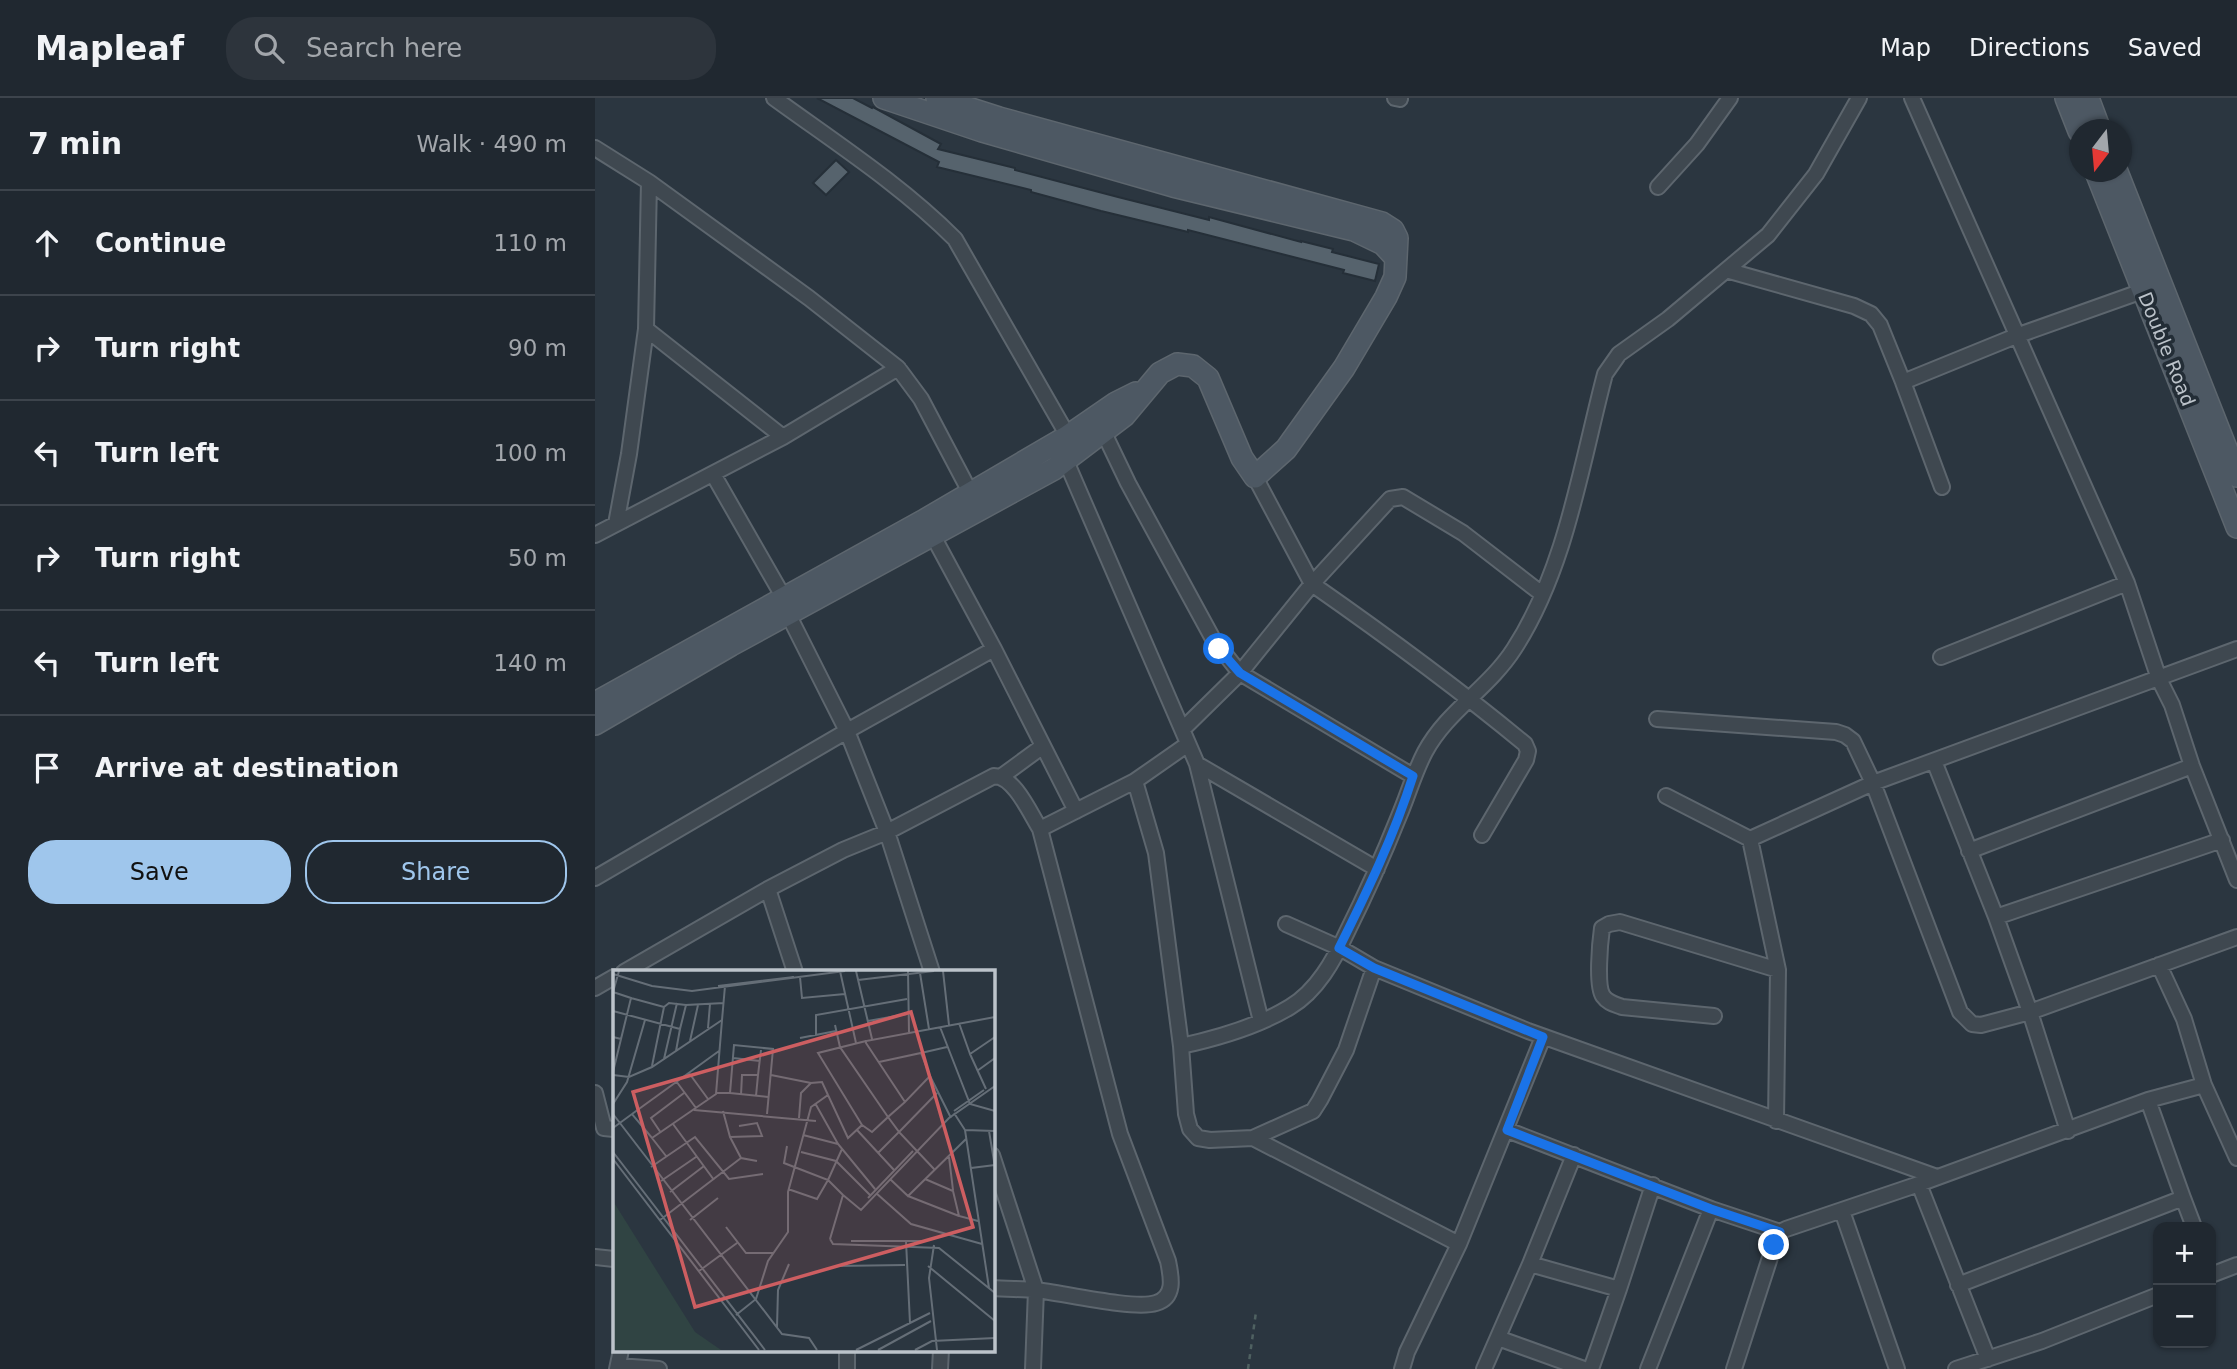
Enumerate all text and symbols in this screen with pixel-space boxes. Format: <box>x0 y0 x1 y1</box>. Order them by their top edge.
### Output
search box <box>226 17 716 80</box>
text: Mapleaf <box>35 29 184 68</box>
icon: search <box>250 29 288 67</box>
text: Search here <box>306 33 462 63</box>
text: Map <box>1880 34 1931 62</box>
text: Directions <box>1969 34 2090 62</box>
text: Saved <box>2128 34 2202 62</box>
north arrow <box>2069 119 2132 182</box>
text: 7 min <box>28 126 122 161</box>
text: Walk · 490 m <box>416 131 567 157</box>
icon: ahead <box>28 224 66 262</box>
text: Continue <box>95 228 226 258</box>
text: 110 m <box>493 230 567 256</box>
street label: Double Road <box>2134 289 2200 409</box>
icon: right <box>28 329 66 367</box>
text: Turn right <box>95 333 240 363</box>
text: 90 m <box>508 335 567 361</box>
icon: left <box>28 434 66 472</box>
text: Turn left <box>95 438 219 468</box>
text: 100 m <box>493 440 567 466</box>
icon: right <box>28 539 66 577</box>
text: Turn right <box>95 543 240 573</box>
text: 50 m <box>508 545 567 571</box>
route start <box>1203 633 1234 664</box>
icon: left <box>28 644 66 682</box>
text: Turn left <box>95 648 219 678</box>
text: 140 m <box>493 650 567 676</box>
icon: arrive <box>28 749 66 787</box>
text: Arrive at destination <box>95 753 399 783</box>
button: Save <box>28 840 291 904</box>
button: Share <box>305 840 567 904</box>
inset map <box>613 970 994 1352</box>
map controls <box>2153 1222 2216 1348</box>
button: + <box>2153 1222 2216 1285</box>
route end <box>1758 1229 1789 1260</box>
button: − <box>2153 1285 2216 1348</box>

